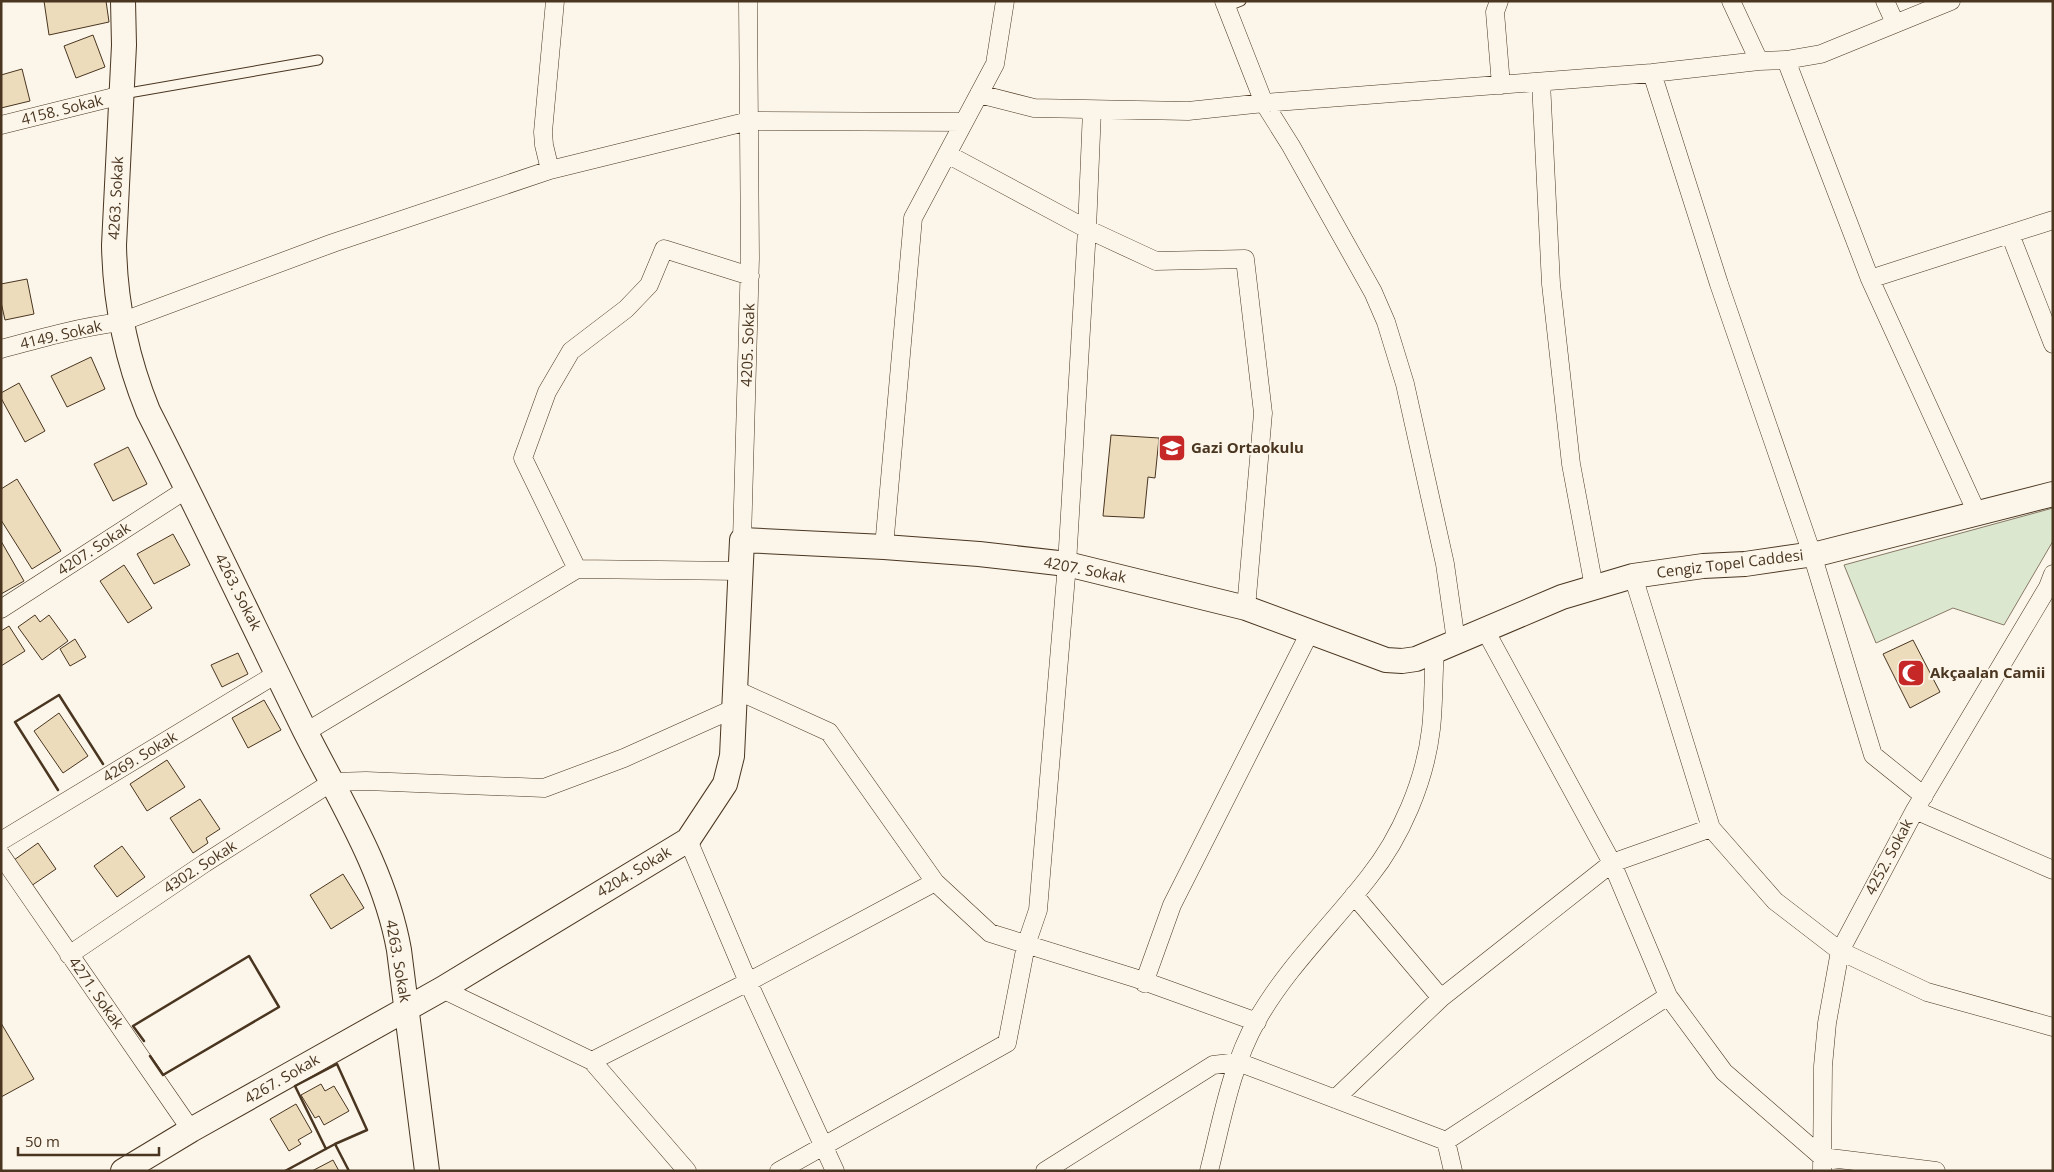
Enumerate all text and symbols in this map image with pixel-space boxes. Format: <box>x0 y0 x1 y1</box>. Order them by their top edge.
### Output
street label: 4158. Sokak <box>19 89 105 129</box>
street label: 4263. Sokak <box>103 156 127 240</box>
street label: 4205. Sokak <box>736 303 758 387</box>
street label: 4149. Sokak <box>18 315 104 353</box>
school or university icon: Gazi Ortaokulu <box>1157 433 1187 463</box>
place label: Gazi Ortaokulu <box>1191 437 1304 457</box>
street label: 4207. Sokak <box>53 517 134 579</box>
street label: Cengiz Topel Caddesi <box>1655 544 1805 582</box>
street label: 4263. Sokak <box>211 550 267 633</box>
street label: 4207. Sokak <box>1042 551 1128 587</box>
mosque icon: Akçaalan Camii <box>1896 658 1926 688</box>
place label: Akçaalan Camii <box>1930 662 2045 682</box>
street label: 4269. Sokak <box>99 726 181 786</box>
street label: 4252. Sokak <box>1860 815 1917 898</box>
street label: 4302. Sokak <box>159 835 240 897</box>
street label: 4204. Sokak <box>593 841 675 901</box>
street label: 4263. Sokak <box>382 918 416 1004</box>
street label: 4271. Sokak <box>65 952 129 1032</box>
street label: 4267. Sokak <box>240 1049 323 1108</box>
scale bar <box>18 1124 159 1156</box>
text: 50 m <box>25 1131 60 1151</box>

